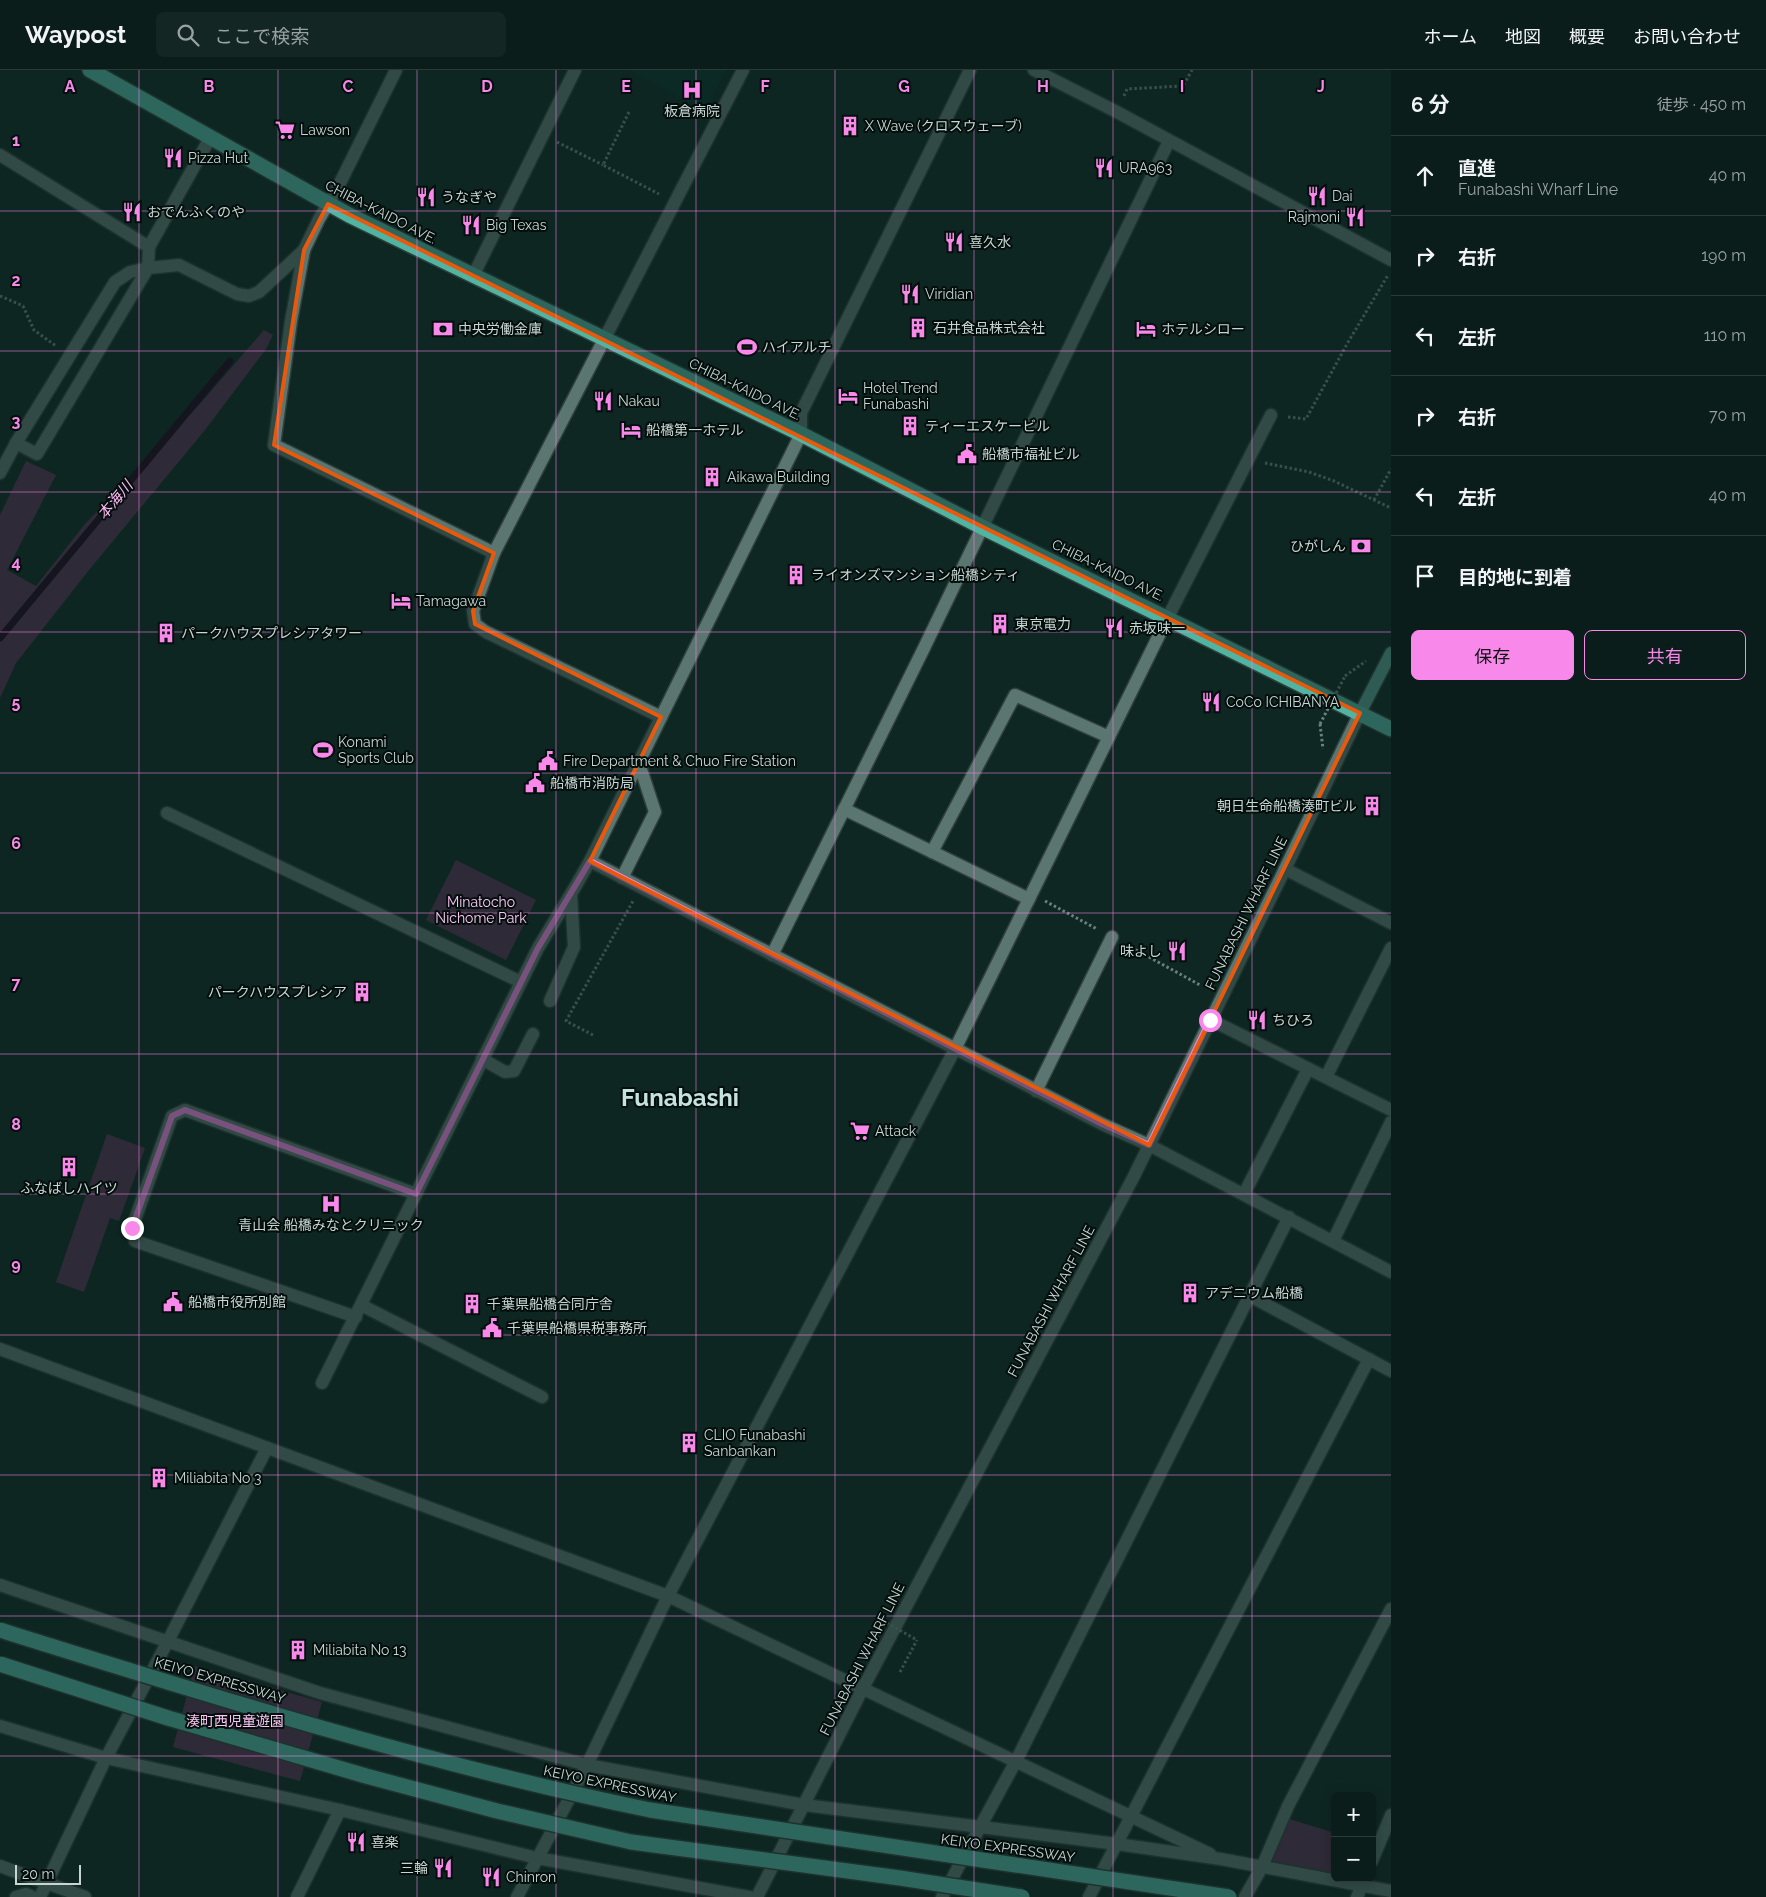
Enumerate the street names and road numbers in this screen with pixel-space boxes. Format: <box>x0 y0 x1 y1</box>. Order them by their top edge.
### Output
street label: CHIBA-KAIDO AVE. <box>323 177 439 247</box>
street label: CHIBA-KAIDO AVE. <box>686 355 804 423</box>
street label: CHIBA-KAIDO AVE. <box>1049 536 1167 604</box>
street label: FUNABASHI WHARF LINE <box>1202 834 1290 992</box>
street label: FUNABASHI WHARF LINE <box>1004 1223 1098 1379</box>
street label: FUNABASHI WHARF LINE <box>817 1580 907 1738</box>
street label: KEIYO EXPRESSWAY <box>153 1654 287 1706</box>
street label: KEIYO EXPRESSWAY <box>542 1762 678 1806</box>
street label: KEIYO EXPRESSWAY <box>940 1831 1076 1865</box>

